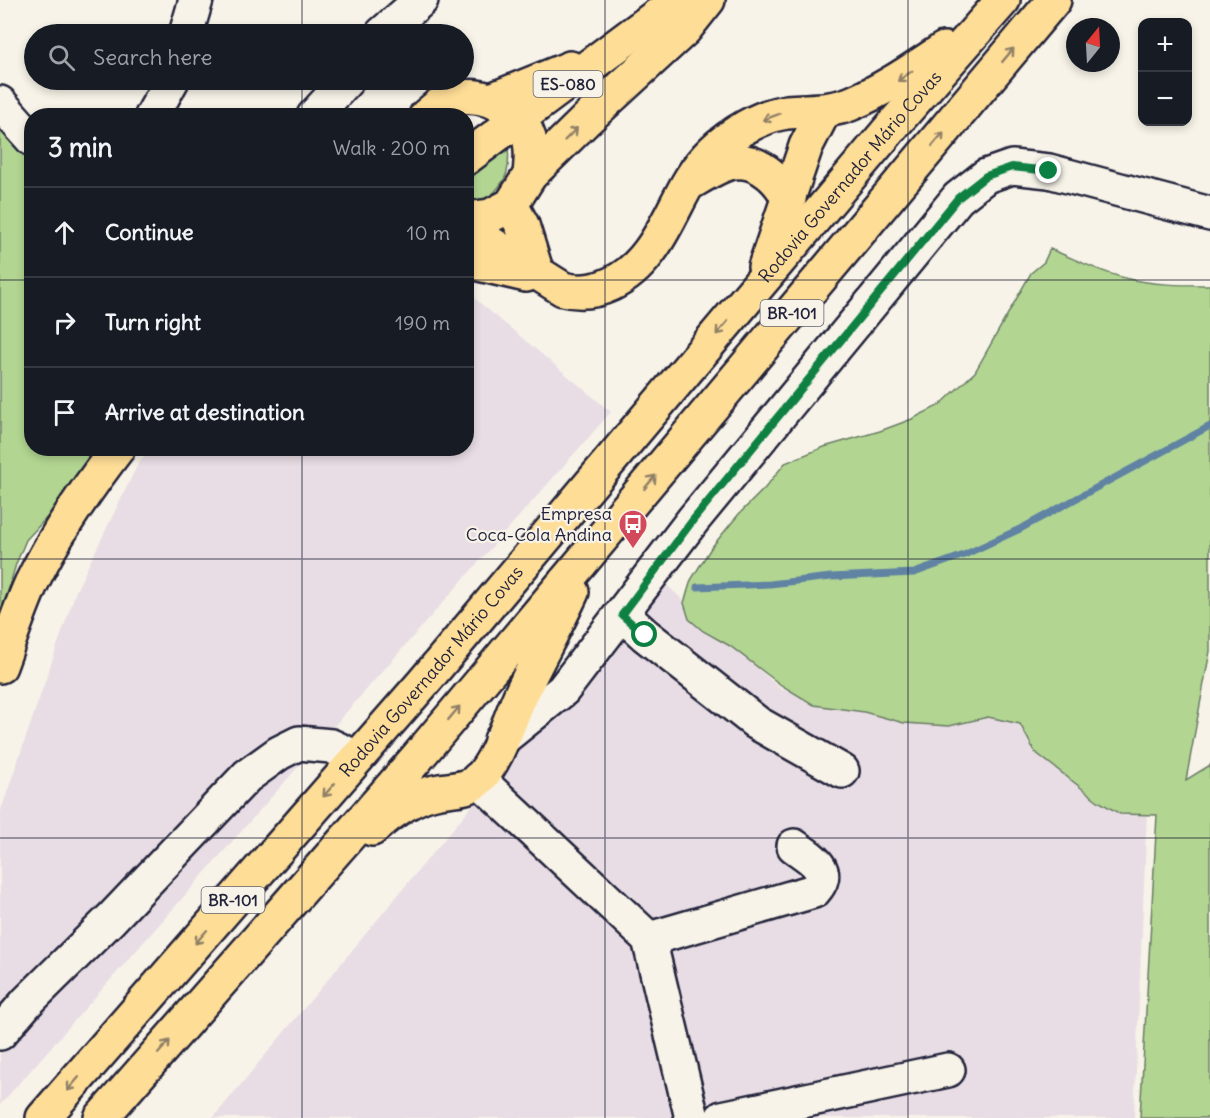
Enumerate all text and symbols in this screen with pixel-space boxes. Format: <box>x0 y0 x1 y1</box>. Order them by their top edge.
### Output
north arrow <box>1066 18 1120 72</box>
map controls <box>1138 18 1192 126</box>
button: + <box>1138 18 1192 72</box>
search box <box>24 24 474 90</box>
icon: search <box>45 41 78 74</box>
text: Search here <box>93 43 212 71</box>
one-way arrow <box>1002 47 1015 63</box>
street label: Rodovia Governador Mário Covas <box>753 66 946 287</box>
one-way arrow <box>897 70 913 82</box>
road number: ES-080 <box>534 71 602 97</box>
button: − <box>1138 72 1192 126</box>
one-way arrow <box>763 113 781 124</box>
one-way arrow <box>564 127 579 141</box>
text: 3 min <box>48 131 113 164</box>
one-way arrow <box>931 131 944 147</box>
text: Walk · 200 m <box>333 135 450 160</box>
route end <box>1035 157 1061 183</box>
icon: ahead <box>48 216 81 249</box>
text: Continue <box>105 218 194 246</box>
text: 10 m <box>407 220 450 245</box>
road number: BR-101 <box>760 300 824 326</box>
icon: right <box>48 306 81 339</box>
text: Turn right <box>105 308 201 336</box>
text: 190 m <box>395 310 450 335</box>
one-way arrow <box>715 320 729 335</box>
icon: arrive <box>48 396 81 429</box>
text: Arrive at destination <box>105 398 305 426</box>
one-way arrow <box>643 474 656 490</box>
place label: Empresa Coca-Cola Andina <box>466 502 612 546</box>
bus stop icon: Empresa Coca-Cola Andina <box>617 508 649 550</box>
street label: Rodovia Governador Mário Covas <box>334 561 528 781</box>
route start <box>631 621 657 647</box>
one-way arrow <box>448 705 461 721</box>
one-way arrow <box>322 782 336 797</box>
road number: BR-101 <box>202 887 264 913</box>
one-way arrow <box>194 929 208 944</box>
one-way arrow <box>157 1039 170 1055</box>
one-way arrow <box>66 1076 80 1091</box>

